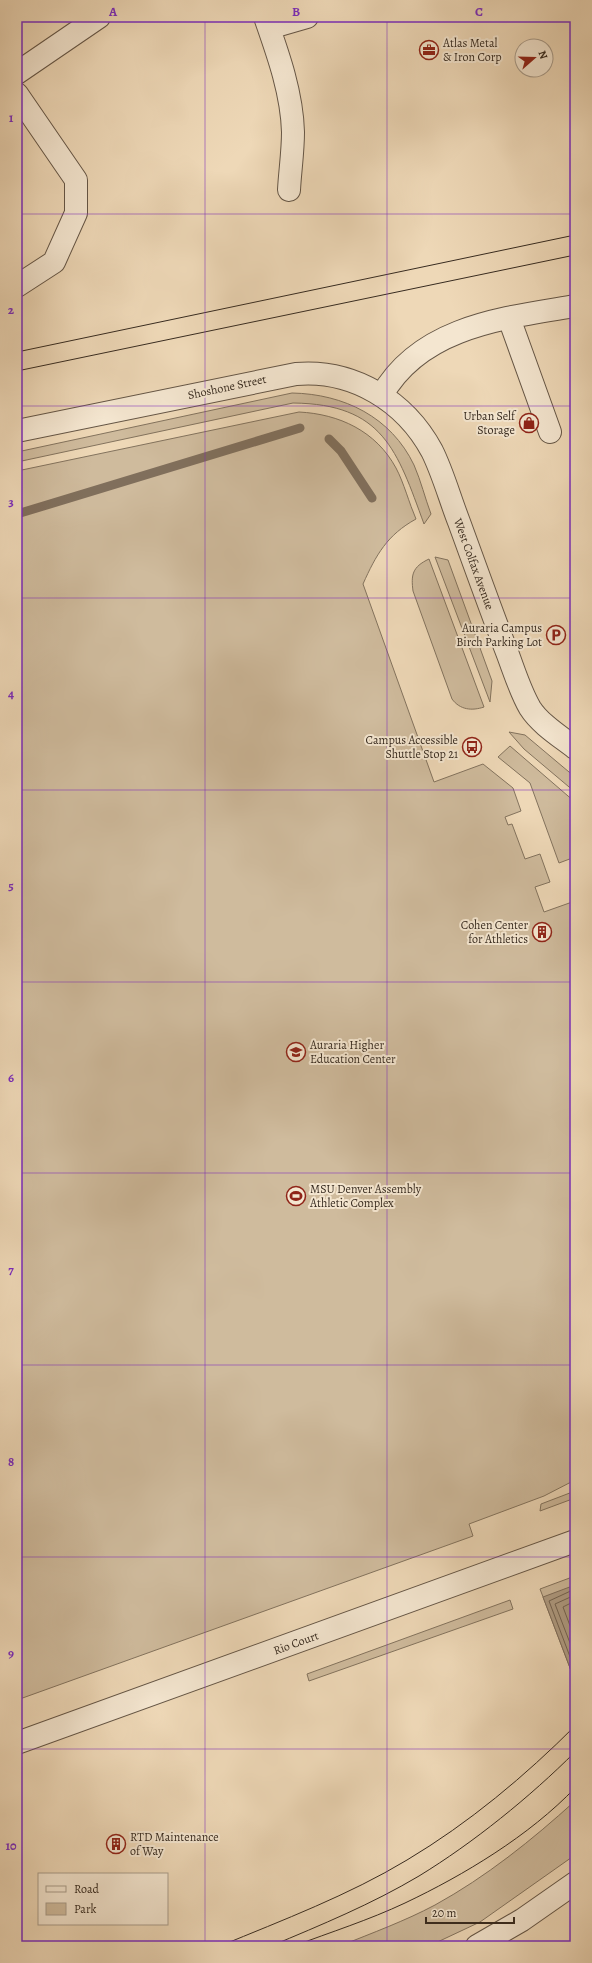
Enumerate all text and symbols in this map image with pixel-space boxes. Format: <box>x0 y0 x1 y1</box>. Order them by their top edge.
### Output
text: A <box>108 3 118 20</box>
text: B <box>292 3 300 20</box>
text: C <box>475 3 483 20</box>
place label: Atlas Metal & Iron Corp <box>442 35 502 65</box>
north arrow <box>514 38 554 78</box>
office icon: Atlas Metal & Iron Corp <box>418 39 440 61</box>
text: N <box>535 48 551 61</box>
text: 1 <box>9 109 14 126</box>
text: 2 <box>8 301 15 318</box>
street label: Shoshone Street <box>186 371 268 403</box>
place label: Urban Self Storage <box>463 408 517 438</box>
shop icon: Urban Self Storage <box>518 412 540 434</box>
text: 3 <box>8 493 14 510</box>
street label: West Colfax Avenue <box>450 515 498 612</box>
place label: Auraria Campus Birch Parking Lot <box>456 620 542 650</box>
parking icon: Auraria Campus Birch Parking Lot <box>545 624 567 646</box>
text: 4 <box>8 685 14 702</box>
place label: Campus Accessible Shuttle Stop 21 <box>365 732 458 762</box>
bus stop icon: Campus Accessible Shuttle Stop 21 <box>461 736 483 758</box>
text: 5 <box>8 877 14 894</box>
place label: Cohen Center for Athletics <box>461 917 528 947</box>
building icon: Cohen Center for Athletics <box>531 921 553 943</box>
place label: Auraria Higher Education Center <box>309 1037 396 1067</box>
school or university icon: Auraria Higher Education Center <box>285 1041 307 1063</box>
text: 6 <box>8 1069 14 1086</box>
place label: MSU Denver Assembly Athletic Complex <box>309 1181 422 1211</box>
sports icon: MSU Denver Assembly Athletic Complex <box>285 1185 307 1207</box>
text: 7 <box>8 1261 14 1278</box>
text: 8 <box>8 1453 14 1470</box>
street label: Rio Court <box>271 1627 321 1659</box>
text: 9 <box>8 1645 14 1662</box>
place label: RTD Maintenance of Way <box>130 1829 219 1859</box>
building icon: RTD Maintenance of Way <box>105 1833 127 1855</box>
text: 10 <box>5 1837 17 1854</box>
legend <box>38 1873 168 1925</box>
text: Road <box>74 1881 100 1897</box>
scale bar <box>426 1899 514 1925</box>
text: Park <box>74 1901 97 1917</box>
text: 20 m <box>432 1905 456 1921</box>

